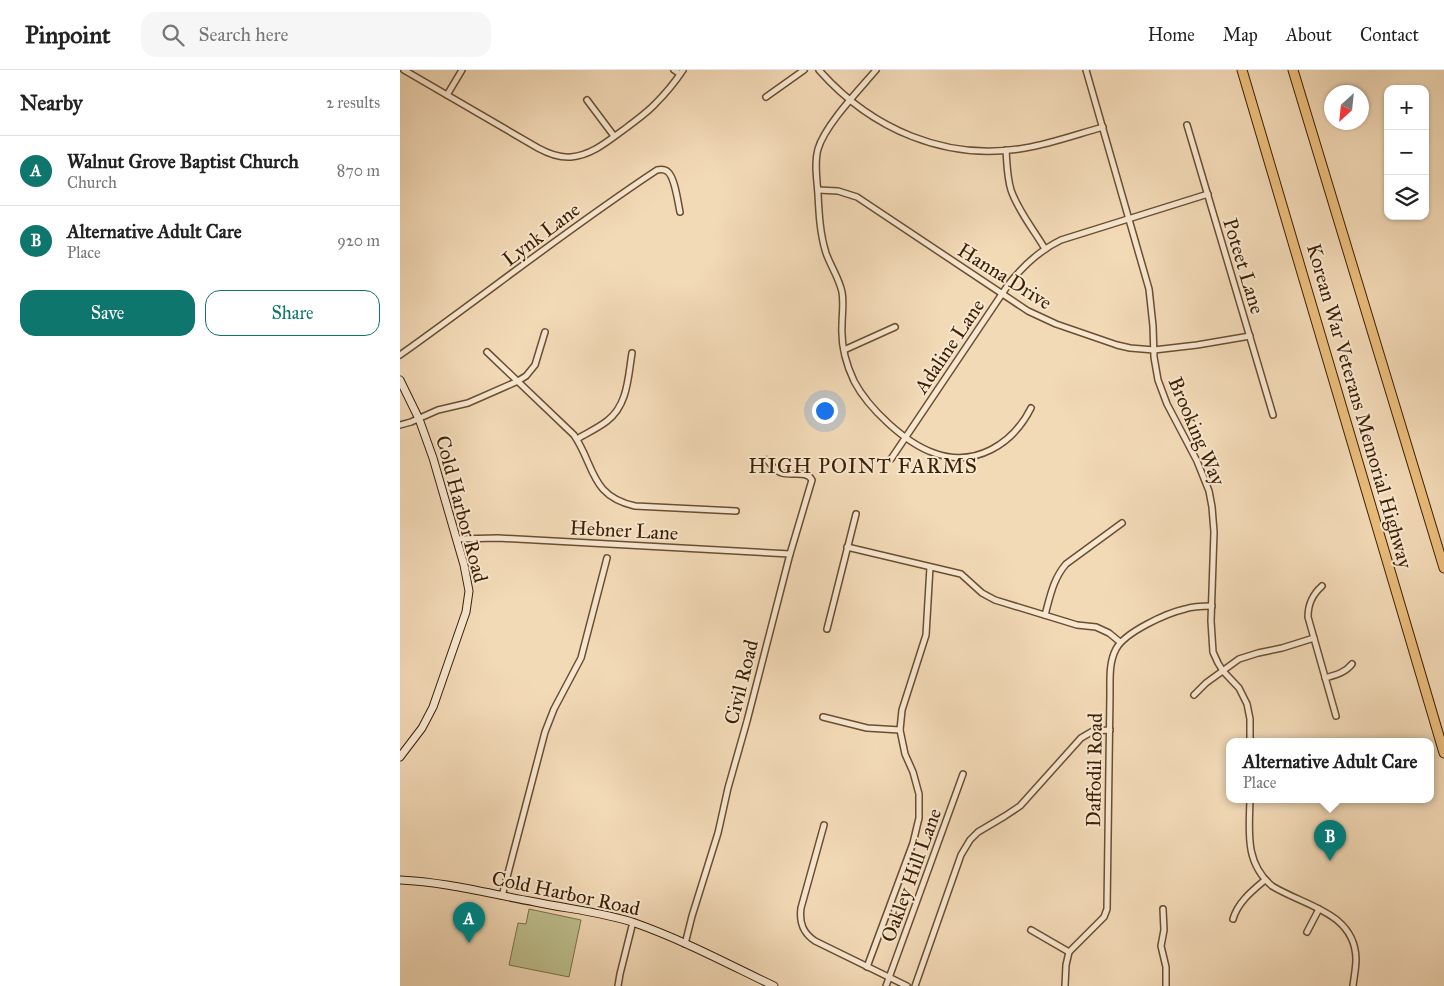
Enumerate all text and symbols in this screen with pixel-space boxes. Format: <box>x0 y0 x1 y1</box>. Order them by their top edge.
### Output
search box <box>141 12 491 57</box>
text: Pinpoint <box>25 20 111 50</box>
icon: search <box>159 21 187 49</box>
text: Search here <box>199 23 289 46</box>
text: Home <box>1148 24 1195 46</box>
text: Map <box>1223 24 1258 46</box>
text: About <box>1286 24 1332 46</box>
text: Contact <box>1360 24 1419 46</box>
north arrow <box>1324 85 1369 130</box>
map controls <box>1384 85 1429 220</box>
button: + <box>1384 85 1429 130</box>
text: Nearby <box>20 90 83 116</box>
text: 2 results <box>326 93 380 112</box>
button: − <box>1384 130 1429 175</box>
text: Walnut Grove Baptist Church <box>67 150 299 173</box>
text: A <box>31 161 41 180</box>
text: 870 m <box>337 161 380 180</box>
text: Church <box>67 173 117 192</box>
button: layers <box>1384 175 1429 220</box>
street label: Lynk Lane <box>498 197 584 271</box>
street label: Poteet Lane <box>1218 215 1270 317</box>
text: Alternative Adult Care <box>67 220 242 243</box>
text: B <box>31 231 41 250</box>
text: 920 m <box>337 231 380 250</box>
street label: Hanna Drive <box>954 238 1056 314</box>
street label: Korean War Veterans Memorial Highway <box>1301 241 1418 572</box>
text: Place <box>67 243 101 262</box>
button: Save <box>20 290 195 336</box>
button: Share <box>205 290 380 336</box>
street label: Adaline Lane <box>908 294 989 399</box>
street label: Brooking Way <box>1162 373 1231 490</box>
your location <box>812 398 838 424</box>
street label: Cold Harbor Road <box>431 433 493 585</box>
district label: HIGH POINT FARMS <box>748 453 978 479</box>
street label: Hebner Lane <box>569 515 679 545</box>
street label: Civil Road <box>719 637 763 727</box>
street label: Daffodil Road <box>1081 713 1107 827</box>
popup <box>1226 738 1434 803</box>
text: Alternative Adult Care <box>1243 750 1417 773</box>
text: Place <box>1243 773 1276 792</box>
street label: Oakley Hill Lane <box>876 805 946 945</box>
pin: B <box>1314 820 1346 861</box>
street label: Cold Harbor Road <box>490 866 642 920</box>
pin: A <box>453 902 485 943</box>

